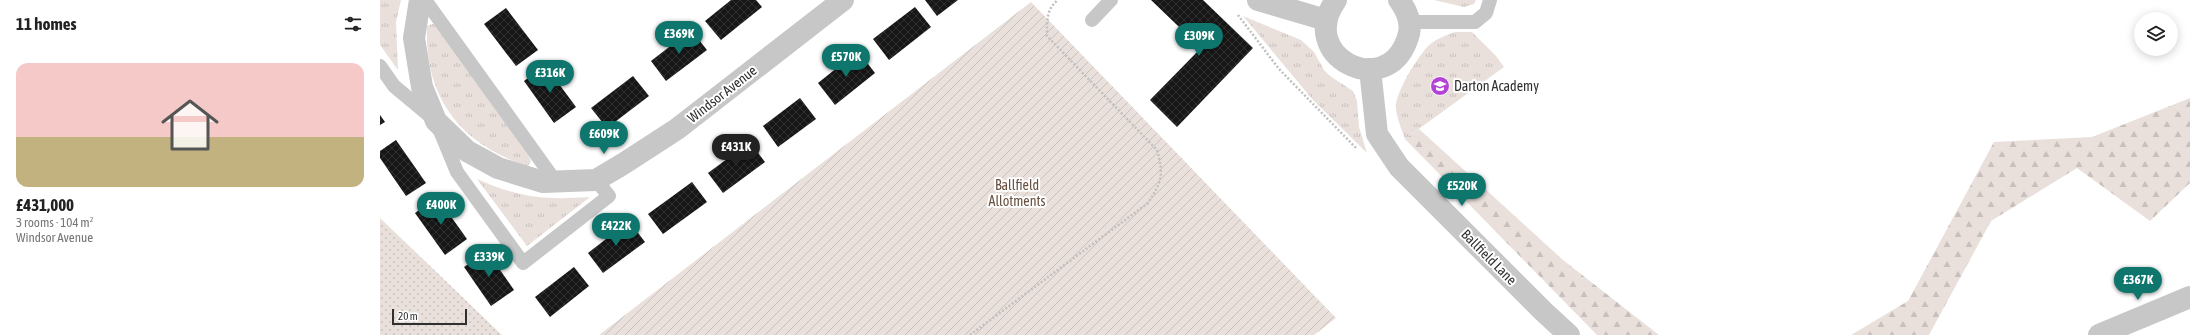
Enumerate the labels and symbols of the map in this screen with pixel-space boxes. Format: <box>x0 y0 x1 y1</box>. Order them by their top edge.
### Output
pin: £369K <box>651 21 707 55</box>
pin: £309K <box>1171 23 1227 57</box>
pin: £570K <box>818 44 874 78</box>
pin: £316K <box>522 60 578 94</box>
street label: Windsor Avenue <box>684 62 760 126</box>
school or university icon: Darton Academy <box>1429 75 1451 97</box>
place label: Darton Academy <box>1454 78 1539 94</box>
pin: £609K <box>576 121 632 155</box>
pin: £431K <box>708 134 764 168</box>
pin: £520K <box>1434 173 1490 207</box>
park label: Ballfield Allotments <box>989 177 1046 209</box>
pin: £400K <box>413 192 469 226</box>
pin: £422K <box>588 213 644 247</box>
street label: Ballfield Lane <box>1458 226 1520 288</box>
pin: £339K <box>461 244 517 278</box>
pin: £367K <box>2110 267 2166 301</box>
scale bar <box>392 307 467 326</box>

